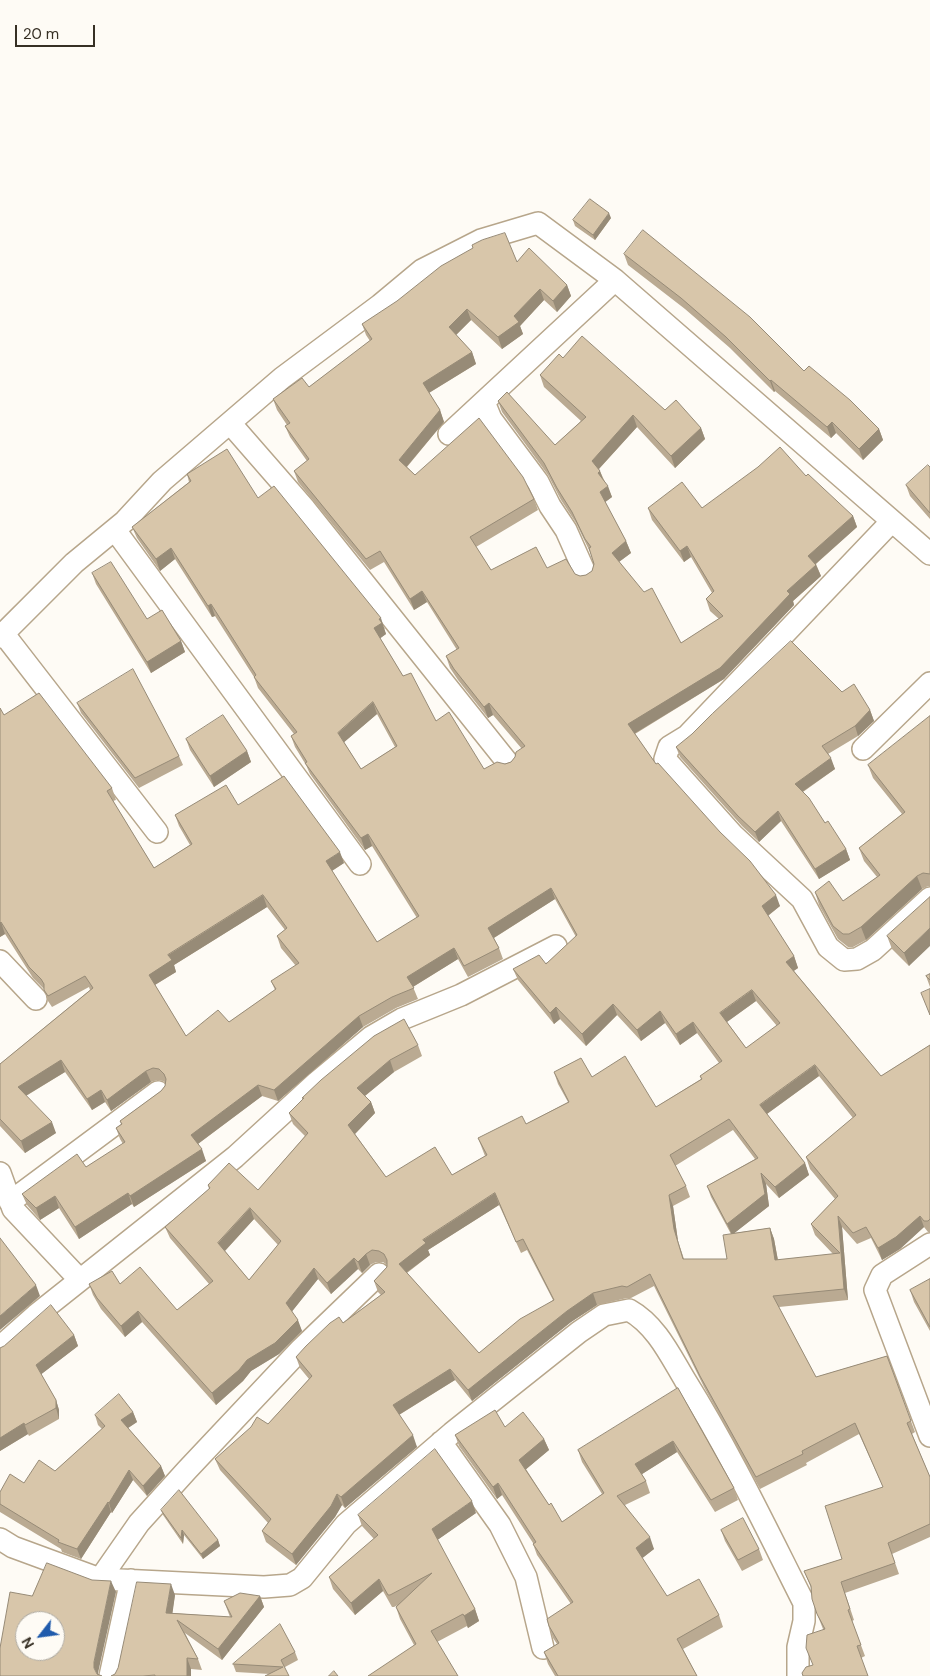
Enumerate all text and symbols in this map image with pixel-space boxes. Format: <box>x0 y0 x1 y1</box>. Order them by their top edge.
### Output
scale bar <box>18 15 98 47</box>
text: 20 m <box>23 24 59 44</box>
north arrow <box>15 1611 65 1661</box>
text: N <box>18 1634 38 1652</box>

